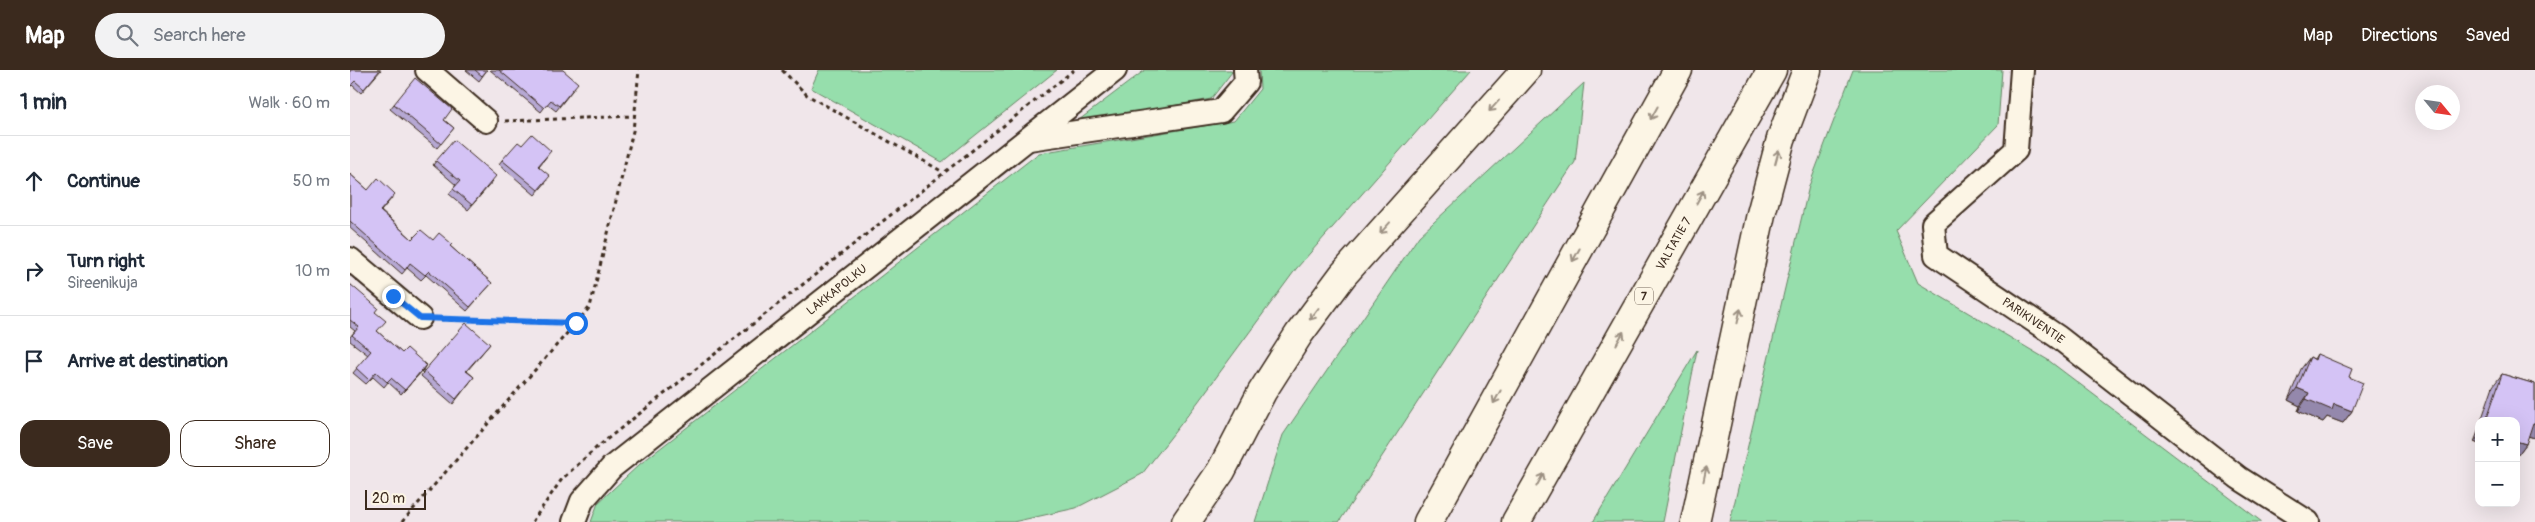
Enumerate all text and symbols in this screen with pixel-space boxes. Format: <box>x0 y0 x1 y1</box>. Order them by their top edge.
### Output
search box <box>95 13 445 58</box>
text: Map <box>25 21 65 50</box>
icon: search <box>113 21 141 49</box>
text: Search here <box>153 23 246 47</box>
text: Map <box>2303 24 2333 47</box>
text: Directions <box>2361 24 2437 47</box>
text: Saved <box>2465 24 2510 47</box>
north arrow <box>2415 85 2460 130</box>
text: 1 min <box>20 89 67 116</box>
text: Walk · 60 m <box>248 93 330 113</box>
one-way arrow <box>1488 100 1499 113</box>
one-way arrow <box>1649 105 1659 119</box>
one-way arrow <box>1772 150 1782 166</box>
icon: ahead <box>20 167 48 195</box>
text: Continue <box>67 169 140 193</box>
text: 50 m <box>293 171 330 191</box>
one-way arrow <box>1696 190 1706 204</box>
street label: VALTATIE 7 <box>1653 214 1695 273</box>
one-way arrow <box>1380 221 1391 234</box>
one-way arrow <box>1570 247 1580 262</box>
text: Turn right <box>67 249 145 273</box>
icon: right <box>20 257 48 285</box>
text: 10 m <box>295 261 330 281</box>
street label: LAKKAPOLKU <box>803 261 870 318</box>
text: Sireenikuja <box>67 273 138 293</box>
route end <box>382 285 405 308</box>
road number: 7 <box>1635 288 1653 305</box>
street label: PARIKIVENTIE <box>1999 294 2068 347</box>
one-way arrow <box>1308 307 1319 320</box>
one-way arrow <box>1735 308 1745 324</box>
route start <box>565 312 588 335</box>
one-way arrow <box>1616 332 1626 346</box>
icon: arrive <box>20 347 48 375</box>
text: Arrive at destination <box>67 349 228 373</box>
one-way arrow <box>1492 389 1501 404</box>
map controls <box>2475 417 2520 507</box>
button: + <box>2475 417 2520 462</box>
button: Save <box>20 420 170 467</box>
button: Share <box>180 420 330 467</box>
button: − <box>2475 462 2520 507</box>
one-way arrow <box>1701 467 1710 483</box>
one-way arrow <box>1536 473 1546 487</box>
scale bar <box>365 487 426 510</box>
text: 20 m <box>372 490 405 507</box>

